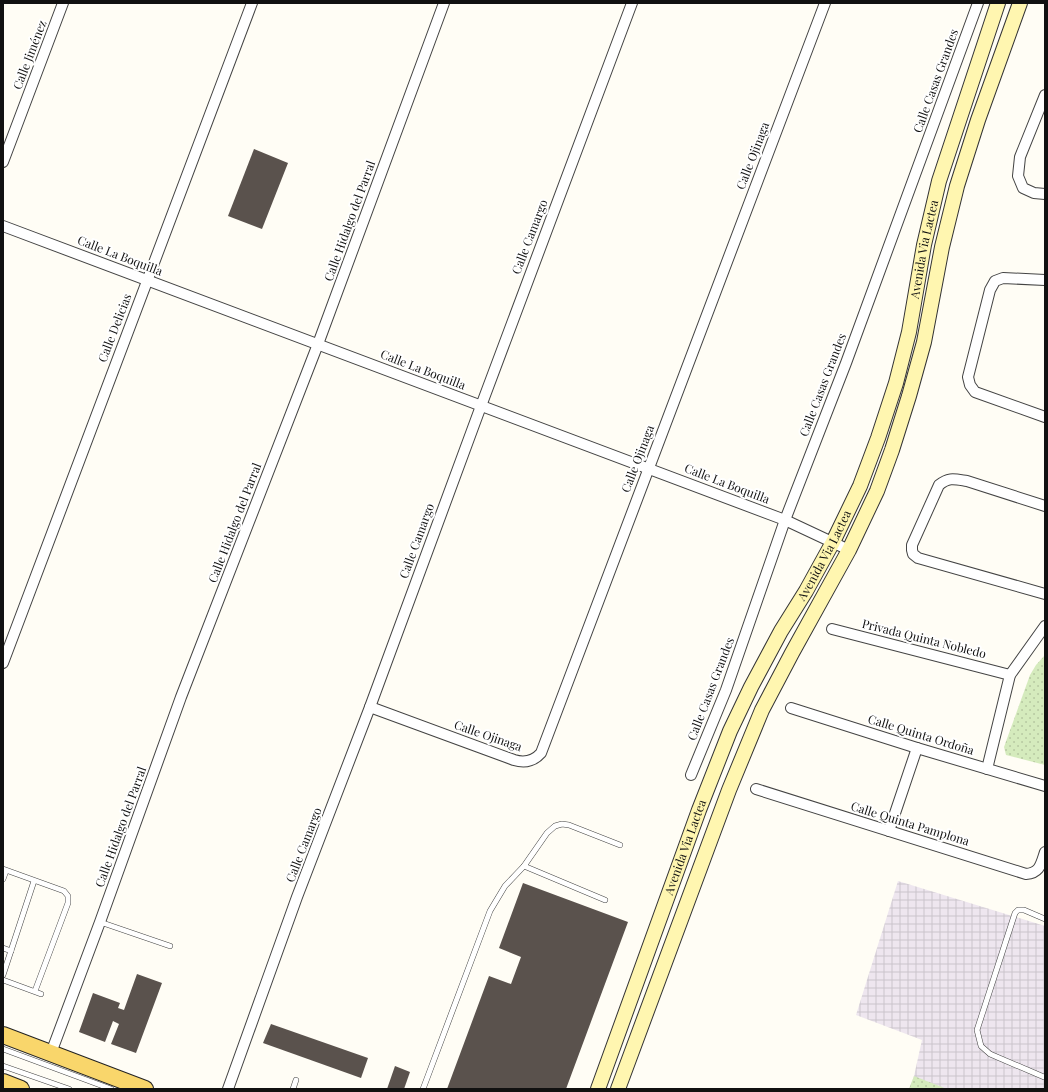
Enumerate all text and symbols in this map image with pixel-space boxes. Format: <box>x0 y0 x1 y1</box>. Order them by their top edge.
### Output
street label: Calle Jiménez <box>9 17 50 92</box>
street label: Calle Casas Grandes <box>909 27 961 135</box>
street label: Calle Ojinaga <box>732 120 772 192</box>
street label: Calle Hidalgo del Parral <box>320 158 379 283</box>
street label: Calle Camargo <box>507 196 551 276</box>
street label: Avenida Via Lactea <box>906 198 941 301</box>
street label: Calle La Boquilla <box>75 231 165 279</box>
street label: Calle Delicias <box>94 291 135 364</box>
street label: Calle Casas Grandes <box>795 331 849 439</box>
street label: Calle La Boquilla <box>378 345 468 393</box>
street label: Calle Ojinaga <box>617 423 657 495</box>
street label: Calle La Boquilla <box>682 459 772 507</box>
street label: Calle Hidalgo del Parral <box>204 460 265 585</box>
street label: Calle Camargo <box>395 500 437 581</box>
street label: Avenida Via Lactea <box>792 507 854 604</box>
street label: Privada Quinta Nobledo <box>860 615 988 661</box>
street label: Calle Casas Grandes <box>683 635 737 743</box>
street label: Calle Quinta Ordoña <box>866 710 976 758</box>
street label: Calle Ojinaga <box>452 716 525 754</box>
street label: Calle Hidalgo del Parral <box>91 764 150 889</box>
street label: Avenida Via Lactea <box>660 797 709 898</box>
street label: Calle Quinta Pamplona <box>849 797 972 849</box>
street label: Calle Camargo <box>281 804 325 884</box>

